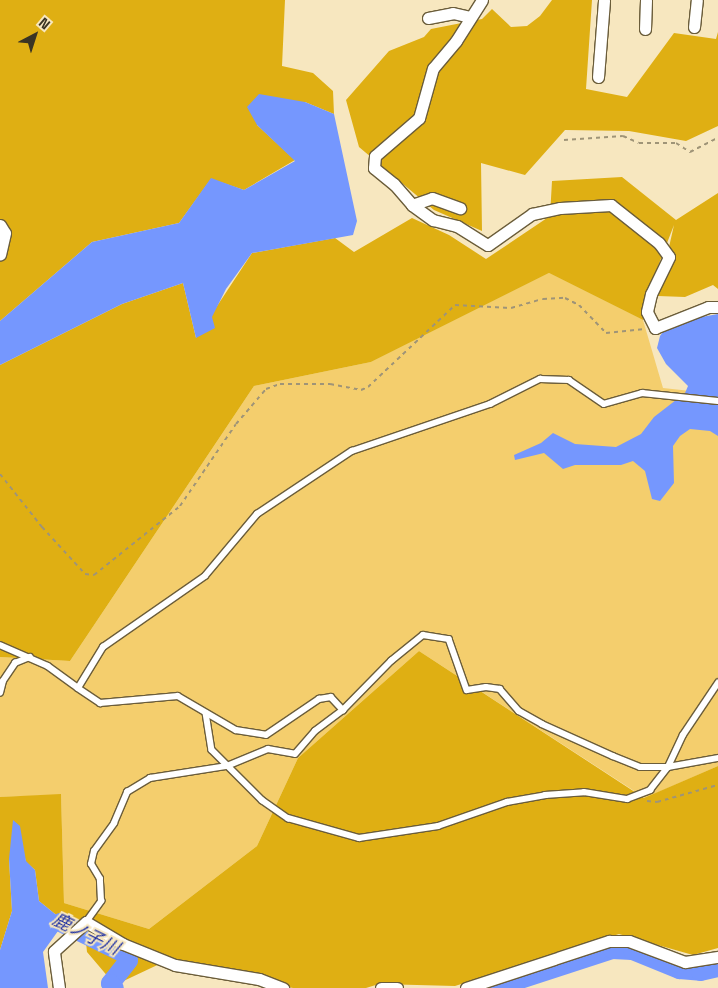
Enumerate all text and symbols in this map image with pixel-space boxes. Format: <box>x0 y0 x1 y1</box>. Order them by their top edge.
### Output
north arrow <box>10 10 60 60</box>
text: N <box>35 14 54 33</box>
water label: 鹿ノ子川 <box>49 909 123 959</box>

